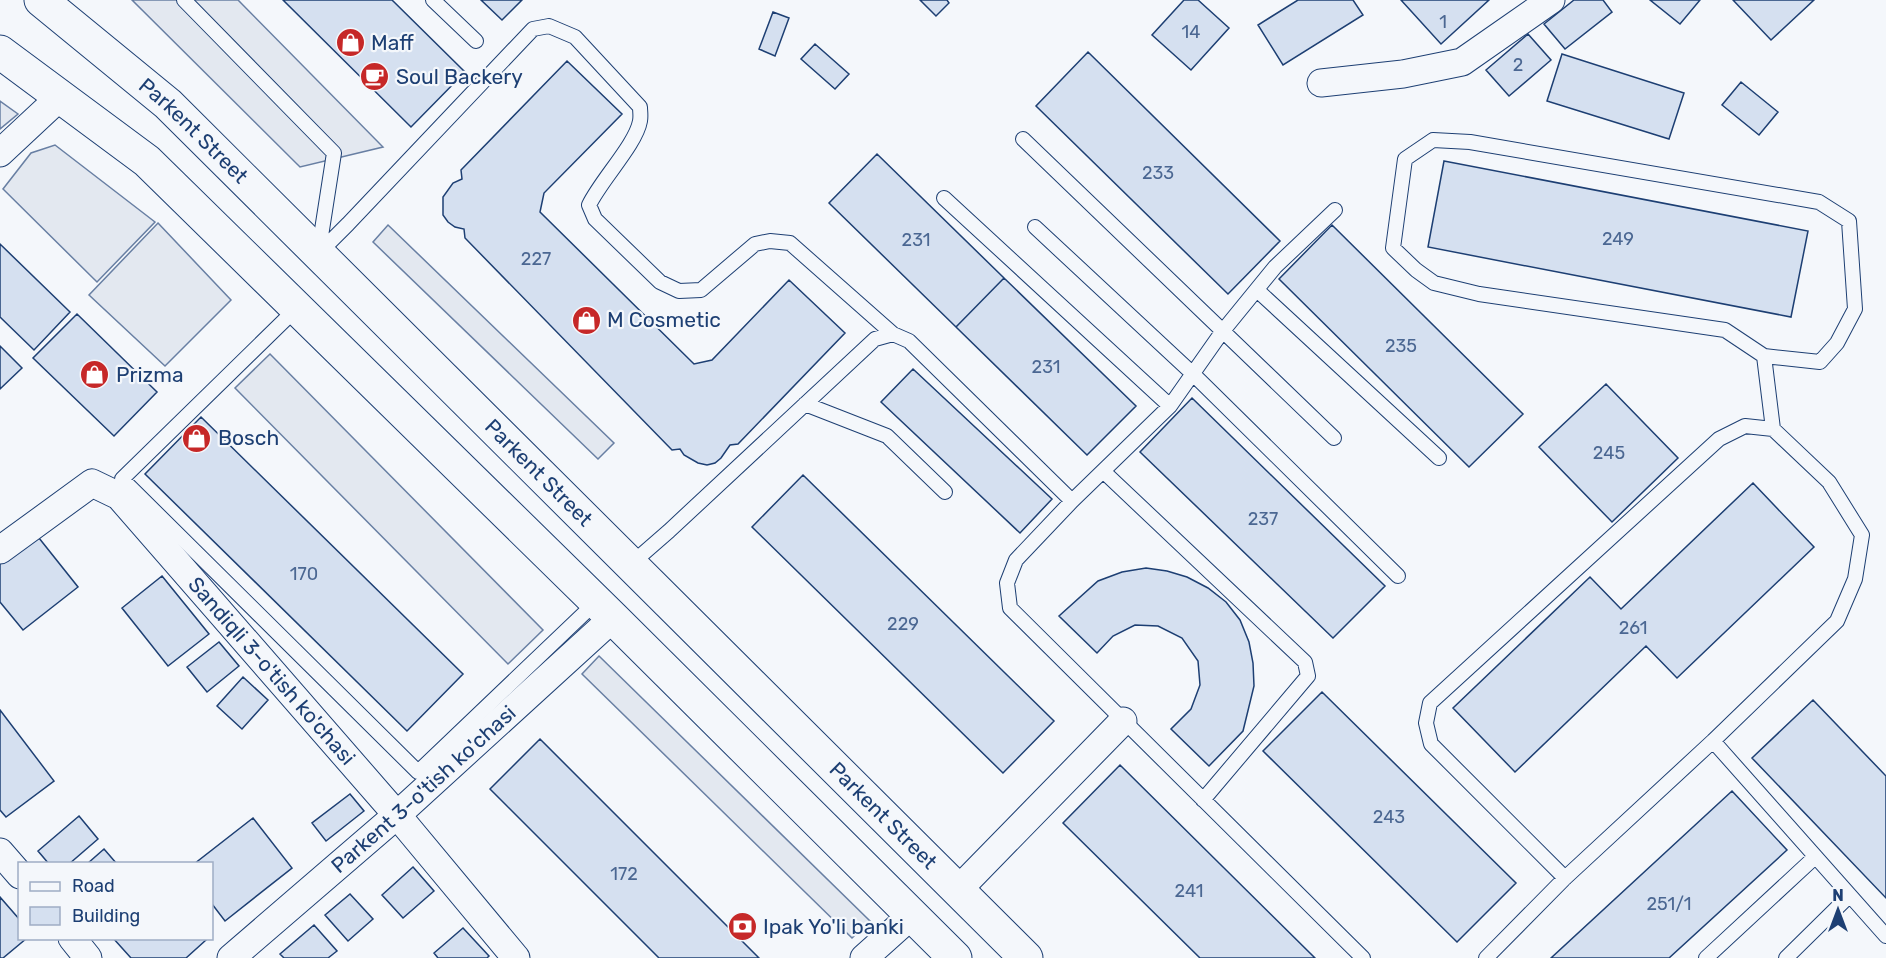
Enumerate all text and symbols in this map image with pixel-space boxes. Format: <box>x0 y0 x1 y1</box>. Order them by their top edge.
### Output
house number: 1 <box>1439 11 1447 33</box>
house number: 14 <box>1182 21 1200 43</box>
shop icon: Maff <box>334 27 366 59</box>
place label: Maff <box>371 30 414 55</box>
house number: 2 <box>1513 54 1523 76</box>
cafe icon: Soul Backery <box>359 61 391 93</box>
place label: Soul Backery <box>396 64 523 89</box>
street label: Parkent Street <box>134 72 253 188</box>
house number: 233 <box>1142 162 1174 184</box>
house number: 249 <box>1602 228 1634 250</box>
house number: 231 <box>902 229 930 251</box>
house number: 227 <box>521 248 551 270</box>
shop icon: M Cosmetic <box>570 304 602 336</box>
place label: M Cosmetic <box>607 307 721 332</box>
house number: 235 <box>1385 335 1417 357</box>
house number: 231 <box>1032 356 1060 378</box>
shop icon: Prizma <box>79 359 111 391</box>
place label: Prizma <box>116 362 184 387</box>
street label: Parkent Street <box>480 414 598 531</box>
shop icon: Bosch <box>181 422 213 454</box>
place label: Bosch <box>218 425 279 450</box>
house number: 245 <box>1593 442 1625 464</box>
house number: 237 <box>1248 508 1278 530</box>
house number: 170 <box>290 563 318 585</box>
street label: Sandiqli 3-o'tish ko'chasi <box>183 572 361 770</box>
house number: 229 <box>887 613 919 635</box>
house number: 261 <box>1619 617 1647 639</box>
street label: Parkent 3-o'tish ko'chasi <box>326 700 521 878</box>
street label: Parkent Street <box>824 757 942 874</box>
house number: 243 <box>1373 806 1405 828</box>
legend <box>18 862 213 940</box>
house number: 172 <box>610 863 638 885</box>
text: Road <box>72 875 115 897</box>
house number: 241 <box>1175 880 1203 902</box>
north arrow <box>1808 880 1868 940</box>
text: N <box>1832 886 1844 905</box>
house number: 251/1 <box>1647 893 1692 915</box>
text: Building <box>72 905 140 927</box>
bank icon: Ipak Yo'li banki <box>726 911 758 943</box>
place label: Ipak Yo'li banki <box>763 914 904 939</box>

